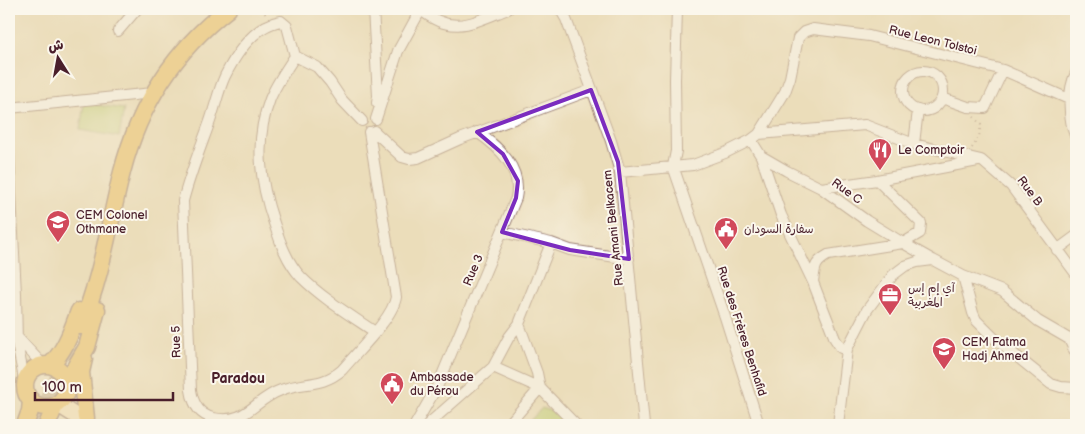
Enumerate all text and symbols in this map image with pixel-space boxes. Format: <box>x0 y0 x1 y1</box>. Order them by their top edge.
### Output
street label: Rue Leon Tolstoi <box>887 22 979 59</box>
north arrow <box>32 32 82 82</box>
text: ش <box>46 36 65 56</box>
restaurant icon: Le Comptoir <box>867 137 893 171</box>
place label: Le Comptoir <box>898 143 965 158</box>
street label: Rue Amani Belkacem <box>600 169 627 287</box>
street label: Rue B <box>1013 173 1046 209</box>
street label: Rue C <box>829 175 865 208</box>
place label: CEM Colonel Othmane <box>76 208 147 237</box>
school or university icon: CEM Colonel Othmane <box>45 209 71 243</box>
public building icon: سفارة السودان <box>713 216 739 250</box>
place label: سفارة السودان <box>744 222 814 237</box>
street label: Rue 3 <box>460 252 487 288</box>
street label: Rue des Frères Benhafid <box>713 264 770 398</box>
place label: آي إم إس المغربية <box>908 281 956 310</box>
office icon: آي إم إس المغربية <box>877 282 903 316</box>
street label: Rue 5 <box>168 325 185 358</box>
place label: CEM Fatma Hadj Ahmed <box>962 335 1029 364</box>
school or university icon: CEM Fatma Hadj Ahmed <box>931 336 957 370</box>
scale bar <box>35 369 172 401</box>
district label: Paradou <box>211 370 265 387</box>
place label: Ambassade du Pérou <box>410 370 474 399</box>
public building icon: Ambassade du Pérou <box>379 371 405 405</box>
text: 100 m <box>42 378 82 397</box>

